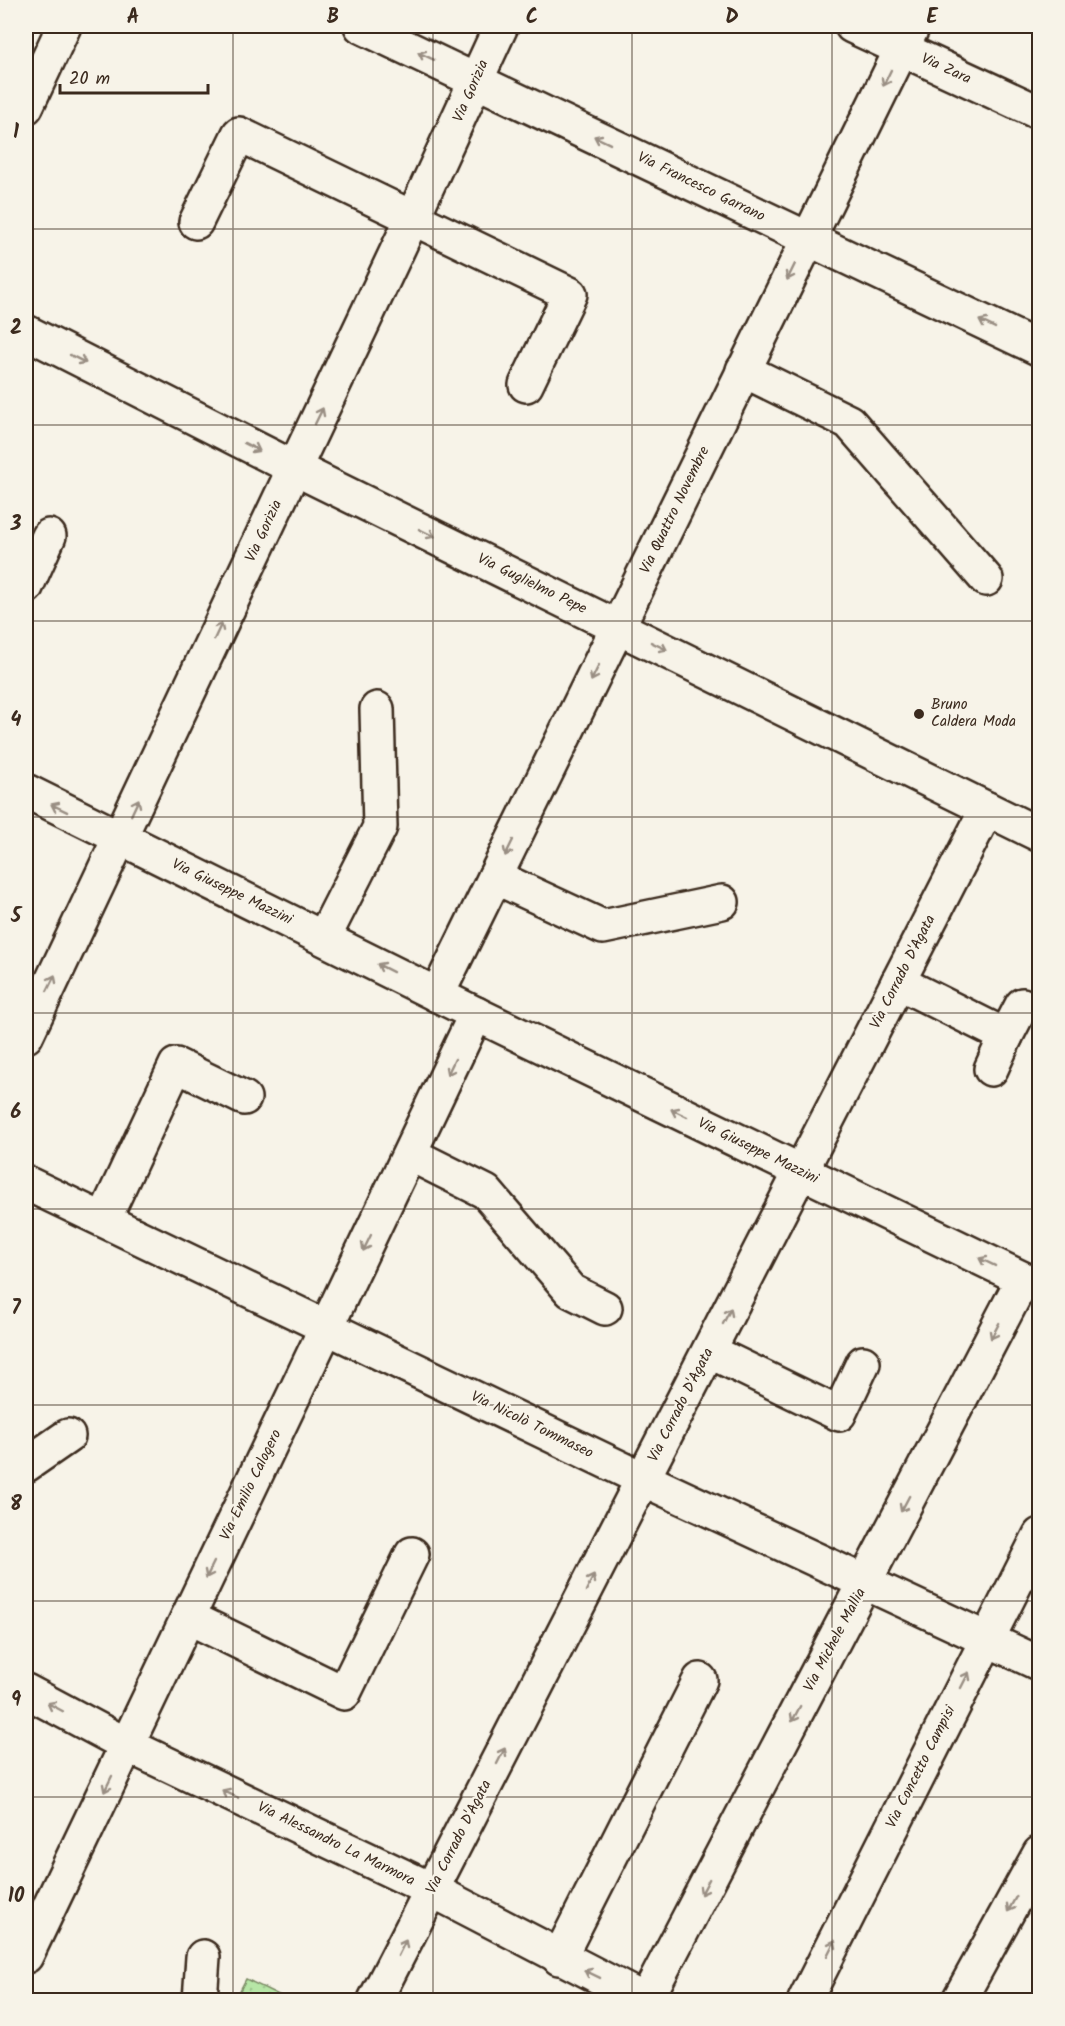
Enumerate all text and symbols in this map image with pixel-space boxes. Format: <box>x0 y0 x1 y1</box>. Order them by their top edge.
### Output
text: A <box>127 2 139 34</box>
text: B <box>327 2 339 34</box>
text: C <box>526 2 538 34</box>
text: D <box>725 2 739 34</box>
text: E <box>926 2 938 34</box>
street label: Via Zara <box>917 47 975 91</box>
one-way arrow <box>418 50 436 62</box>
street label: Via Gorizia <box>447 56 495 126</box>
scale bar <box>60 57 208 95</box>
text: 20 m <box>69 65 110 94</box>
one-way arrow <box>880 69 892 87</box>
text: 1 <box>13 117 19 149</box>
one-way arrow <box>594 134 612 146</box>
street label: Via Francesco Garrano <box>633 146 769 228</box>
one-way arrow <box>785 262 797 280</box>
text: 2 <box>10 313 22 345</box>
one-way arrow <box>978 318 996 329</box>
one-way arrow <box>68 354 86 365</box>
one-way arrow <box>313 408 325 426</box>
one-way arrow <box>242 442 260 453</box>
street label: Via Quattro Novembre <box>634 442 716 578</box>
street label: Via Gorizia <box>239 496 289 566</box>
text: 3 <box>10 509 22 541</box>
one-way arrow <box>417 528 435 539</box>
street label: Via Guglielmo Pepe <box>473 547 591 621</box>
one-way arrow <box>212 622 224 640</box>
one-way arrow <box>649 641 667 652</box>
one-way arrow <box>588 664 600 682</box>
place label: Bruno Caldera Moda <box>931 693 1016 734</box>
text: 4 <box>11 705 22 737</box>
marker: Bruno Caldera Moda <box>912 707 926 721</box>
one-way arrow <box>130 799 142 817</box>
one-way arrow <box>51 802 69 814</box>
one-way arrow <box>502 839 514 857</box>
street label: Via Giuseppe Mazzini <box>167 852 298 932</box>
text: 5 <box>10 901 23 933</box>
street label: Via Corrado D'Agata <box>864 911 942 1033</box>
one-way arrow <box>377 962 394 974</box>
one-way arrow <box>45 975 57 993</box>
one-way arrow <box>445 1057 456 1075</box>
text: 6 <box>11 1097 22 1129</box>
one-way arrow <box>671 1106 689 1118</box>
street label: Via Giuseppe Mazzini <box>693 1111 824 1191</box>
one-way arrow <box>360 1233 372 1251</box>
one-way arrow <box>978 1255 996 1267</box>
text: 7 <box>11 1293 21 1325</box>
one-way arrow <box>721 1308 733 1325</box>
one-way arrow <box>989 1322 1001 1340</box>
street label: Via Corrado D'Agata <box>642 1344 720 1466</box>
street label: Via Nicolò Tommaseo <box>467 1385 598 1465</box>
street label: Via Emilio Calogero <box>214 1425 288 1545</box>
text: 8 <box>10 1489 22 1521</box>
one-way arrow <box>899 1495 911 1513</box>
one-way arrow <box>204 1561 216 1579</box>
one-way arrow <box>585 1574 596 1592</box>
street label: Via Michele Mallia <box>797 1584 873 1696</box>
one-way arrow <box>960 1671 971 1689</box>
text: 9 <box>11 1685 21 1717</box>
one-way arrow <box>46 1700 64 1712</box>
street label: Via Concetto Campisi <box>880 1700 963 1833</box>
one-way arrow <box>790 1705 802 1722</box>
one-way arrow <box>496 1748 507 1766</box>
one-way arrow <box>102 1775 113 1793</box>
street label: Via Corrado D'Agata <box>420 1776 498 1898</box>
one-way arrow <box>221 1787 239 1799</box>
street label: Via Alessandro La Marmora <box>253 1795 419 1893</box>
one-way arrow <box>699 1878 711 1896</box>
text: 10 <box>8 1881 25 1913</box>
one-way arrow <box>1006 1895 1017 1913</box>
one-way arrow <box>397 1940 408 1958</box>
one-way arrow <box>826 1940 837 1958</box>
one-way arrow <box>583 1968 601 1980</box>

